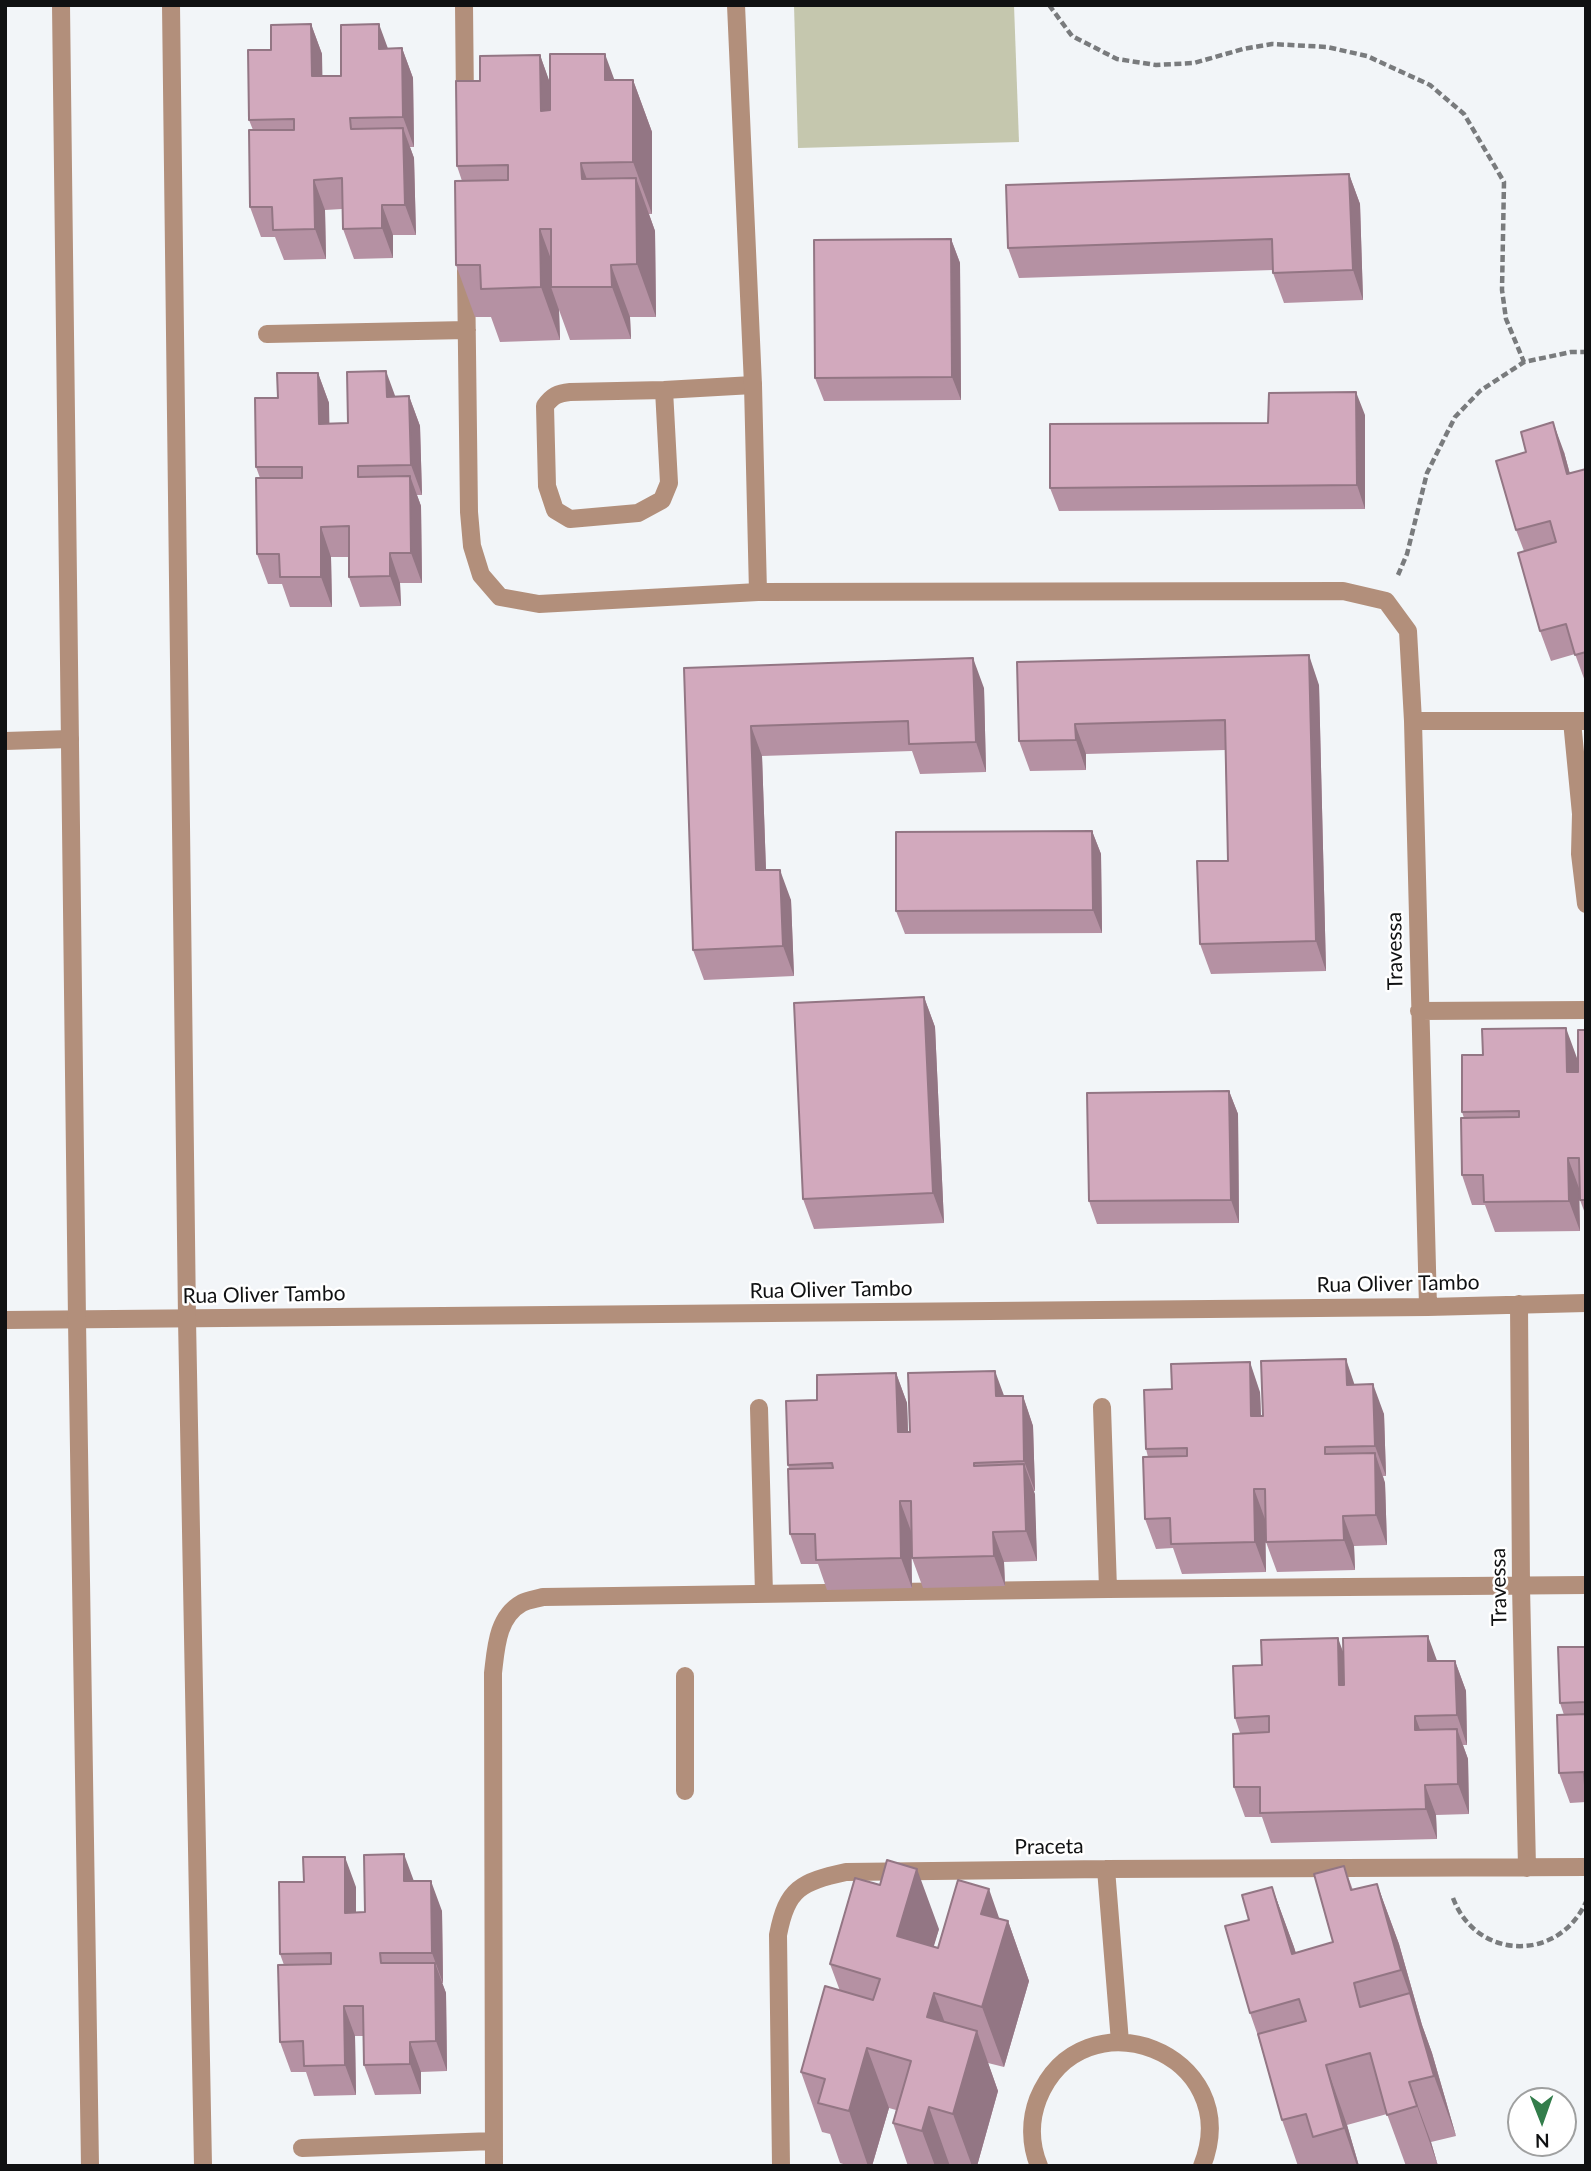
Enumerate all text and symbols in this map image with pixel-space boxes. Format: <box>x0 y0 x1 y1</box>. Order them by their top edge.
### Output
street label: Travessa <box>1382 912 1408 990</box>
street label: Rua Oliver Tambo <box>1316 1270 1480 1298</box>
street label: Rua Oliver Tambo <box>749 1276 913 1304</box>
street label: Rua Oliver Tambo <box>182 1281 346 1309</box>
street label: Travessa <box>1486 1548 1512 1626</box>
street label: Praceta <box>1014 1834 1084 1860</box>
north arrow <box>1507 2087 1577 2157</box>
text: N <box>1535 2130 1550 2153</box>

